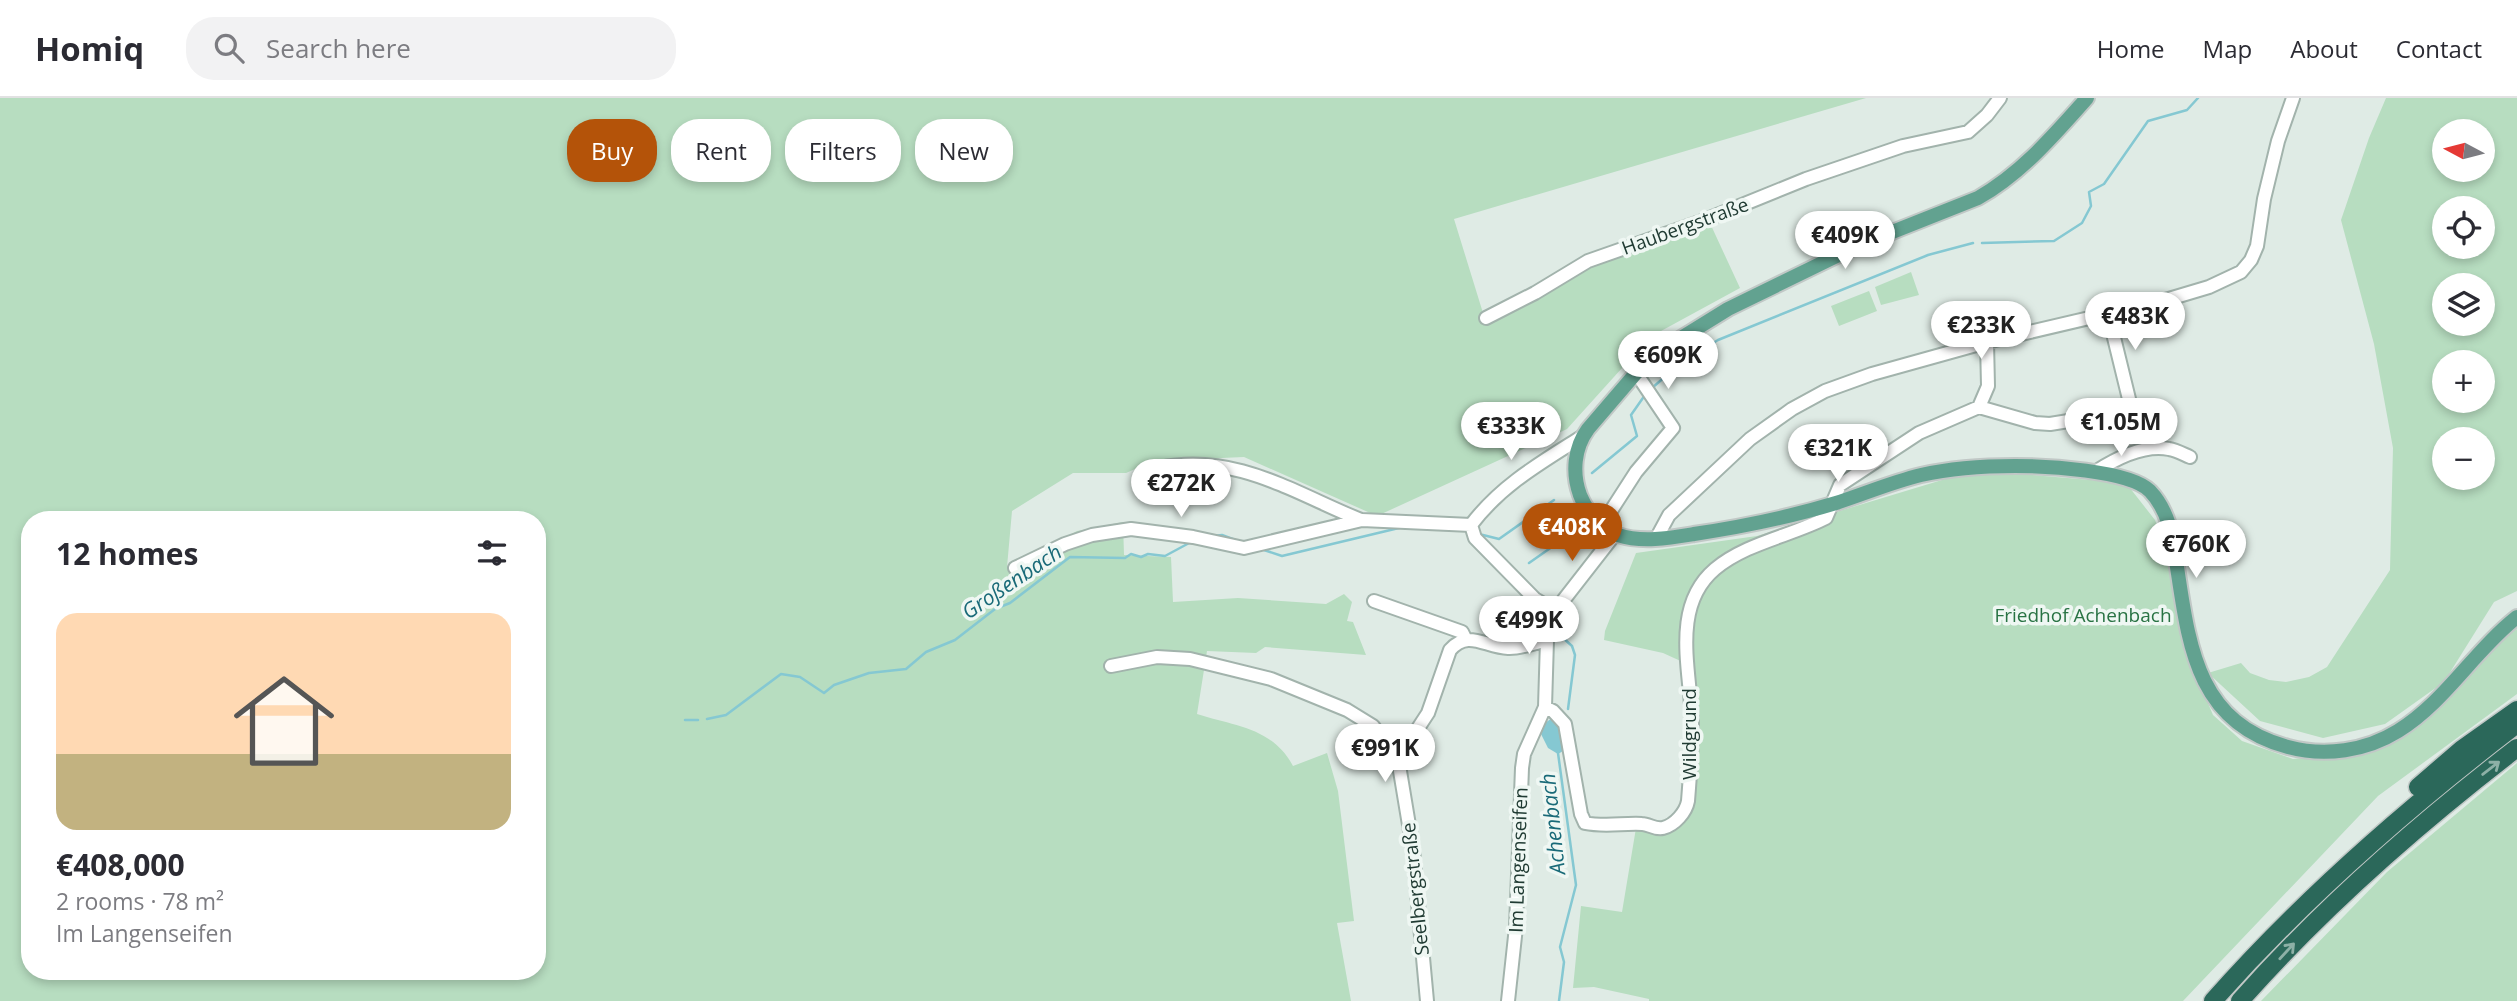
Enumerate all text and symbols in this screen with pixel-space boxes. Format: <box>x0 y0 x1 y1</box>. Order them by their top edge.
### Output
search box <box>186 17 676 80</box>
text: Homiq <box>35 26 144 71</box>
icon: search <box>210 29 248 67</box>
text: Search here <box>266 30 411 66</box>
text: Home <box>2097 32 2165 65</box>
text: Map <box>2203 32 2252 65</box>
text: About <box>2290 32 2358 65</box>
text: Contact <box>2396 32 2482 65</box>
chip: Buy <box>567 119 657 182</box>
chip: Rent <box>671 119 771 182</box>
chip: Filters <box>785 119 901 182</box>
chip: New <box>915 119 1013 182</box>
north arrow <box>2432 119 2496 182</box>
map controls <box>2432 119 2495 490</box>
street label: Haubergstraße <box>1618 191 1752 261</box>
button: locate <box>2432 196 2495 259</box>
pin: €409K <box>1796 212 1894 271</box>
text: €409K <box>1811 218 1879 250</box>
button: layers <box>2432 273 2495 336</box>
pin: €483K <box>2086 292 2184 352</box>
text: €483K <box>2101 299 2169 331</box>
pin: €233K <box>1932 302 2030 361</box>
text: €233K <box>1947 308 2015 340</box>
pin: €609K <box>1619 331 1717 391</box>
text: €609K <box>1634 338 1702 370</box>
button: + <box>2432 350 2495 413</box>
pin: €1.05M <box>2064 398 2178 458</box>
pin: €333K <box>1462 402 1560 462</box>
text: €1.05M <box>2081 405 2161 437</box>
text: €333K <box>1477 409 1545 441</box>
pin: €321K <box>1789 424 1887 484</box>
button: − <box>2432 427 2495 490</box>
text: €321K <box>1804 431 1872 463</box>
pin: €272K <box>1132 460 1230 519</box>
text: €272K <box>1147 466 1215 498</box>
pin: €408K <box>1523 504 1621 563</box>
text: €408K <box>1538 510 1606 542</box>
pin: €760K <box>2147 520 2245 580</box>
text: €760K <box>2162 527 2230 559</box>
text: 12 homes <box>56 533 199 574</box>
icon: filters <box>473 534 511 572</box>
water label: Großenbach <box>956 537 1067 625</box>
pin: €499K <box>1480 596 1578 656</box>
park label: Friedhof Achenbach <box>1994 602 2172 628</box>
text: €499K <box>1495 603 1563 635</box>
icon: home <box>221 658 347 784</box>
street label: Wildgrund <box>1676 688 1702 780</box>
pin: €991K <box>1336 724 1434 784</box>
text: €991K <box>1351 731 1419 763</box>
one-way arrow <box>2481 761 2500 776</box>
water label: Achenbach <box>1533 772 1571 878</box>
street label: Im Langenseifen <box>1502 787 1534 933</box>
street label: Seelbergstraße <box>1395 821 1435 957</box>
text: €408,000 <box>56 844 185 885</box>
text: 2 rooms · 78 m² <box>56 885 224 917</box>
text: Im Langenseifen <box>56 917 233 949</box>
one-way arrow <box>2279 942 2295 960</box>

